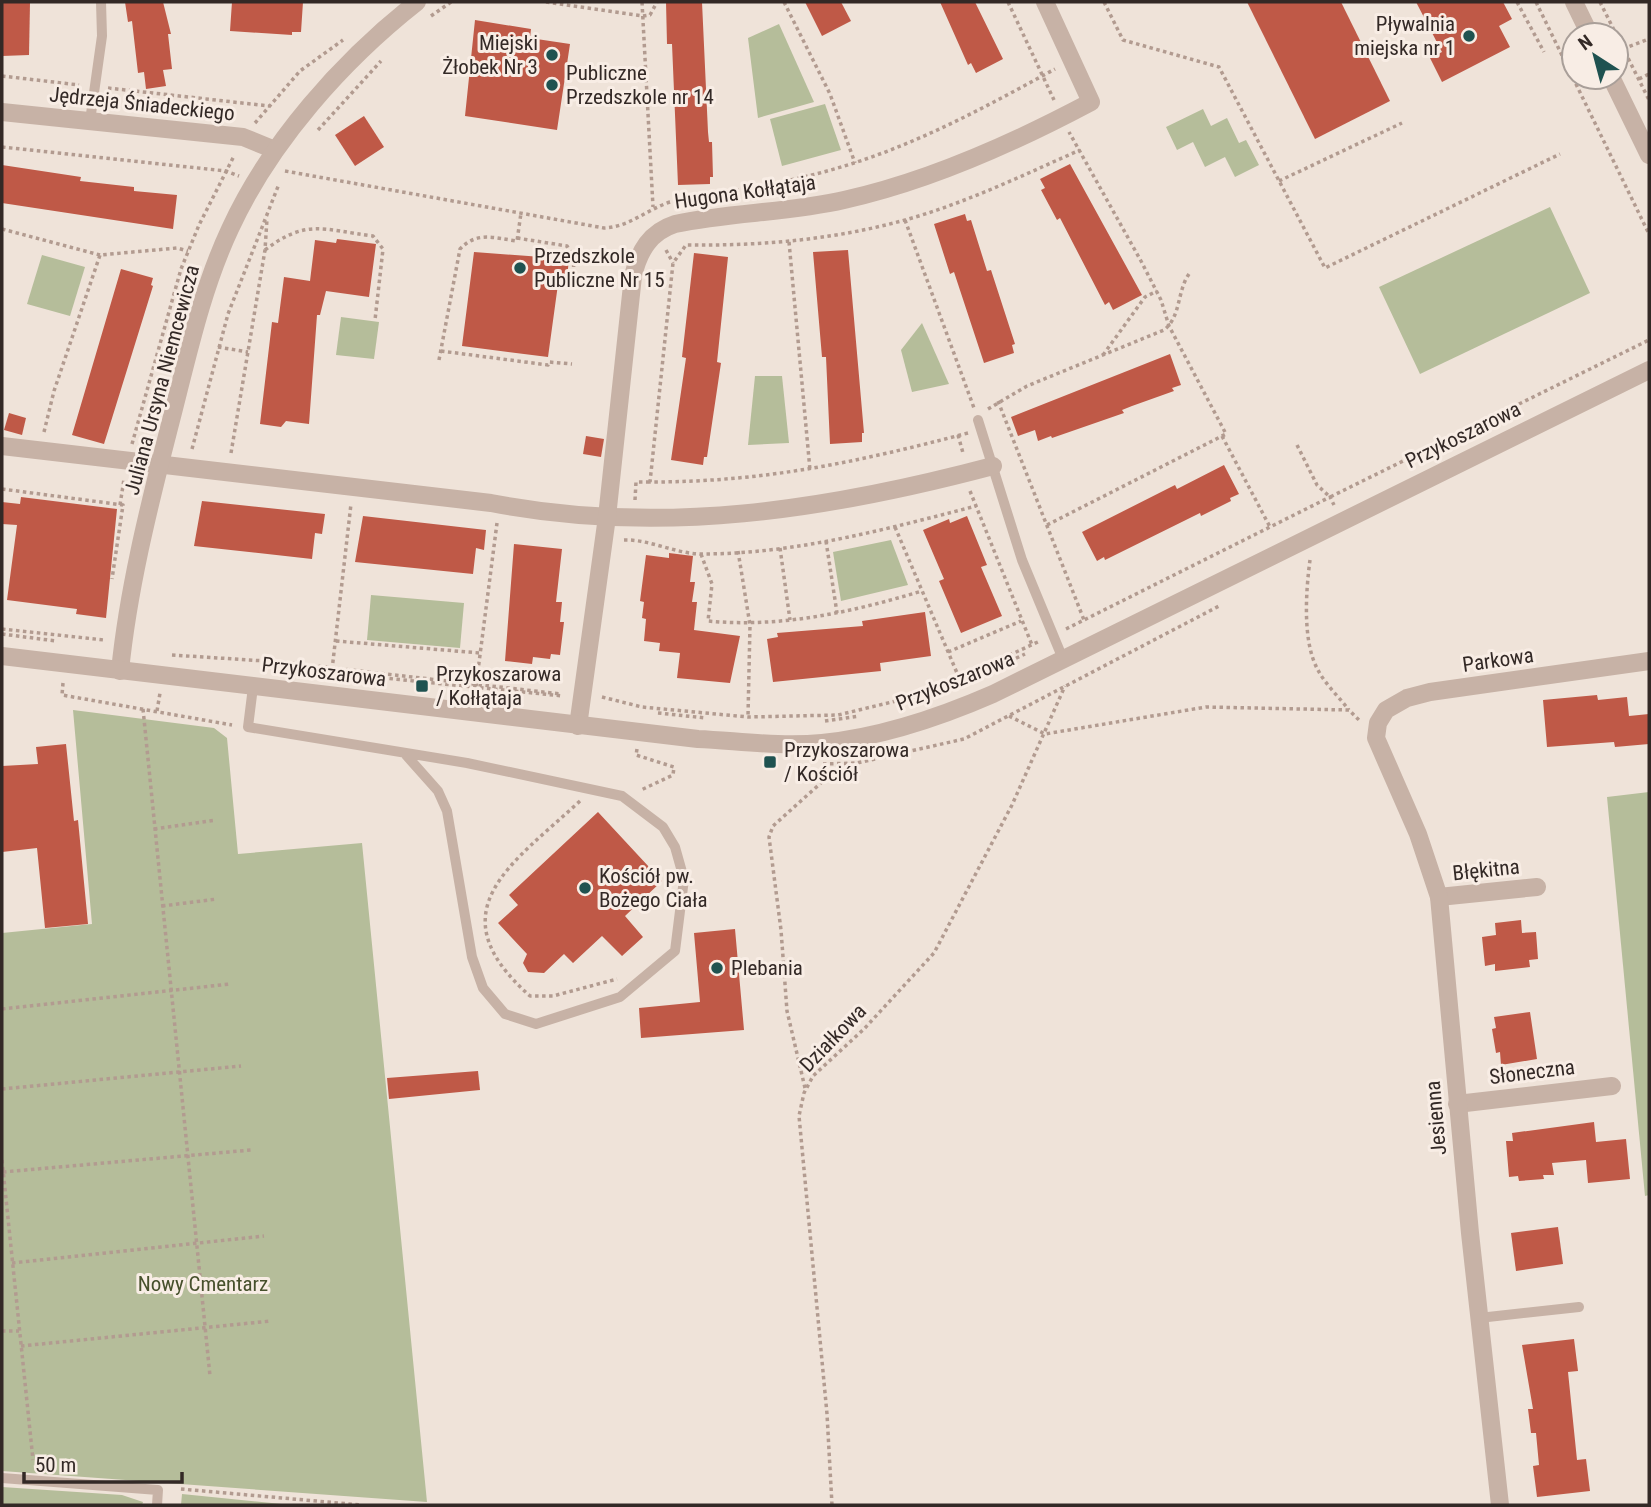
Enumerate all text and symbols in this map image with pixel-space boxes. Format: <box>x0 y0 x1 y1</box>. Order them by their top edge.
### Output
place label: Pływalnia miejska nr 1 <box>1354 12 1455 60</box>
north arrow <box>1560 21 1630 91</box>
marker: Pływalnia miejska nr 1 <box>1461 28 1477 44</box>
text: N <box>1574 30 1597 55</box>
place label: Miejski Żłobek Nr 3 <box>442 31 538 79</box>
marker: Miejski Żłobek Nr 3 <box>544 47 560 63</box>
place label: Publiczne Przedszkole nr 14 <box>566 61 714 109</box>
marker: Publiczne Przedszkole nr 14 <box>544 77 560 93</box>
street label: Jędrzeja Śniadeckiego <box>48 82 236 126</box>
street label: Hugona Kołłątaja <box>673 170 817 214</box>
place label: Przedszkole Publiczne Nr 15 <box>534 244 665 292</box>
marker: Przedszkole Publiczne Nr 15 <box>512 260 528 276</box>
street label: Juliana Ursyna Niemcewicza <box>120 262 204 498</box>
street label: Przykoszarowa <box>1401 397 1525 473</box>
street label: Parkowa <box>1461 643 1535 677</box>
street label: Przykoszarowa <box>892 646 1018 716</box>
street label: Przykoszarowa <box>260 652 388 692</box>
place label: Przykoszarowa / Kołłątaja <box>436 662 561 710</box>
marker: Przykoszarowa / Kołłątaja <box>414 678 430 694</box>
place label: Przykoszarowa / Kościół <box>784 738 909 786</box>
marker: Przykoszarowa / Kościół <box>762 754 778 770</box>
street label: Błękitna <box>1451 855 1521 885</box>
place label: Kościół pw. Bożego Ciała <box>599 864 708 912</box>
marker: Kościół pw. Bożego Ciała <box>577 880 593 896</box>
place label: Plebania <box>731 956 803 980</box>
marker: Plebania <box>709 960 725 976</box>
street label: Działkowa <box>795 999 871 1077</box>
street label: Słoneczna <box>1488 1055 1576 1089</box>
street label: Jesienna <box>1421 1080 1451 1156</box>
park label: Nowy Cmentarz <box>138 1272 268 1296</box>
scale bar <box>24 1440 182 1484</box>
text: 50 m <box>35 1453 76 1477</box>

